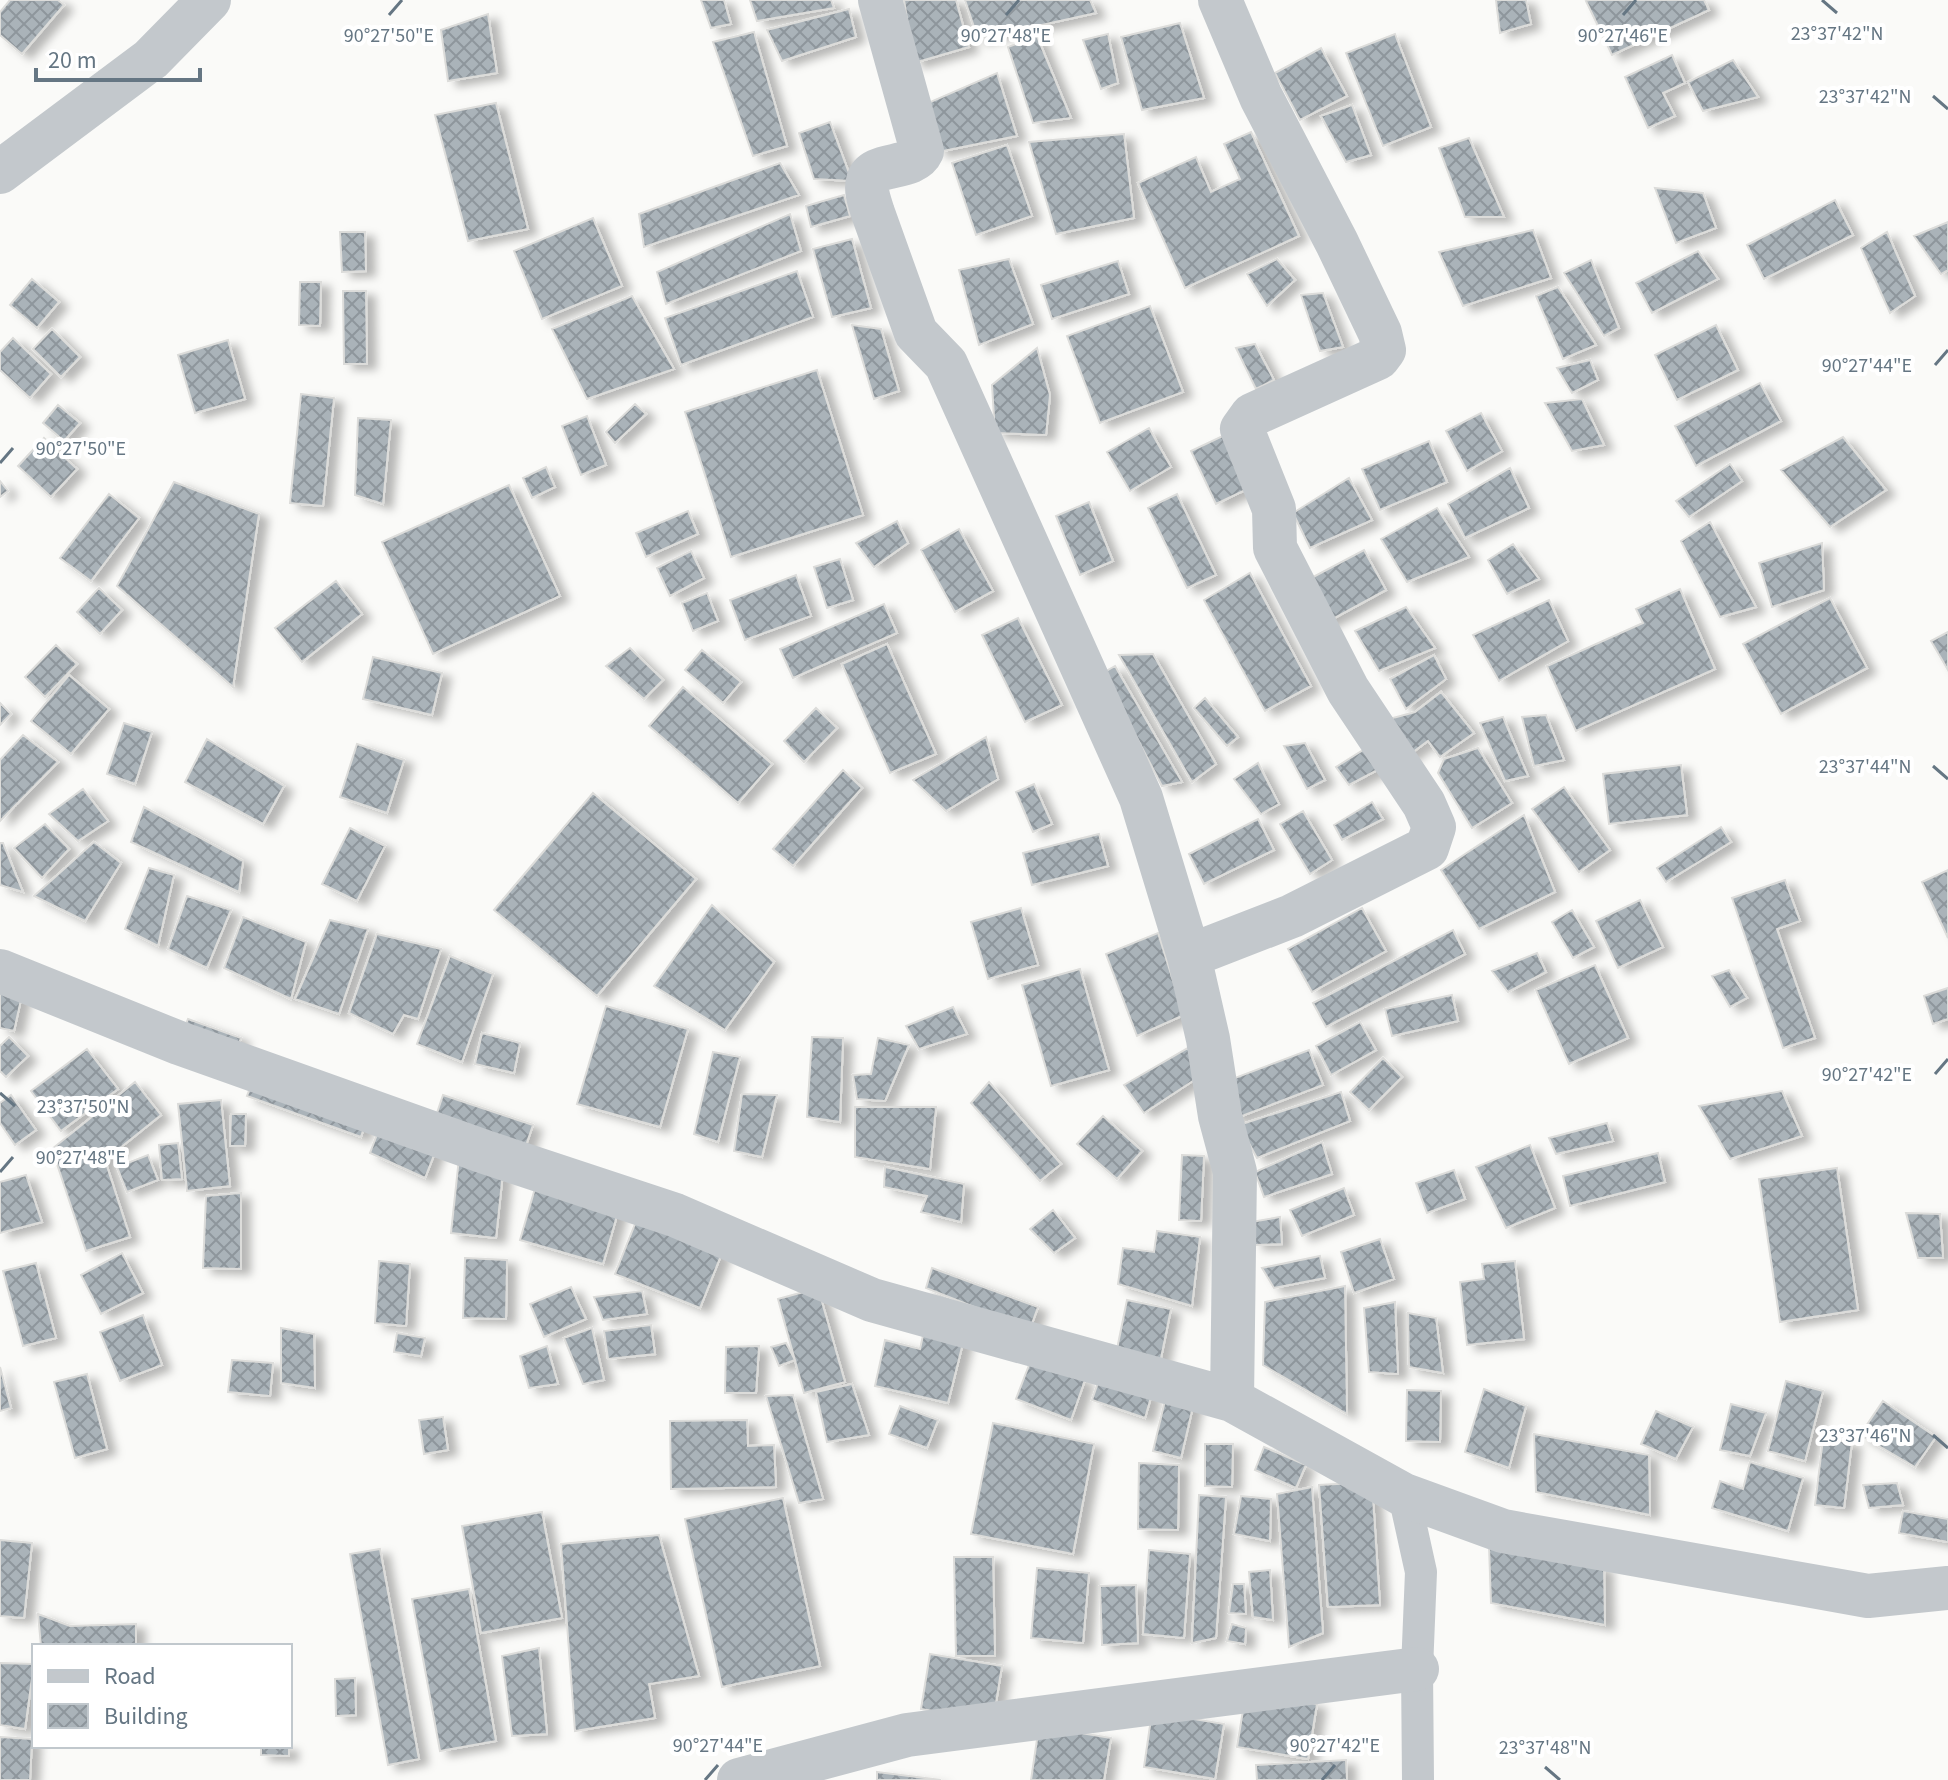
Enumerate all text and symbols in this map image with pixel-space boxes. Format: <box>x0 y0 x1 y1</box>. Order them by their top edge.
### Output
text: 23°37'42"N <box>1791 20 1883 48</box>
text: 90°27'50"E <box>344 22 434 50</box>
text: 90°27'48"E <box>961 22 1051 50</box>
text: 90°27'46"E <box>1578 22 1668 50</box>
scale bar <box>36 32 200 82</box>
text: 20 m <box>48 43 97 78</box>
text: 23°37'42"N <box>1819 83 1911 111</box>
text: 90°27'44"E <box>1822 352 1912 380</box>
text: 90°27'50"E <box>36 435 126 463</box>
text: 23°37'44"N <box>1819 753 1911 781</box>
text: 90°27'42"E <box>1822 1061 1912 1089</box>
text: 23°37'50"N <box>37 1093 129 1121</box>
text: 90°27'48"E <box>36 1144 126 1172</box>
text: 23°37'46"N <box>1819 1422 1911 1450</box>
legend <box>32 1644 292 1748</box>
text: Road <box>104 1659 156 1694</box>
text: Building <box>104 1699 188 1734</box>
text: 90°27'44"E <box>673 1732 763 1760</box>
text: 90°27'42"E <box>1290 1732 1380 1760</box>
text: 23°37'48"N <box>1499 1734 1591 1762</box>

